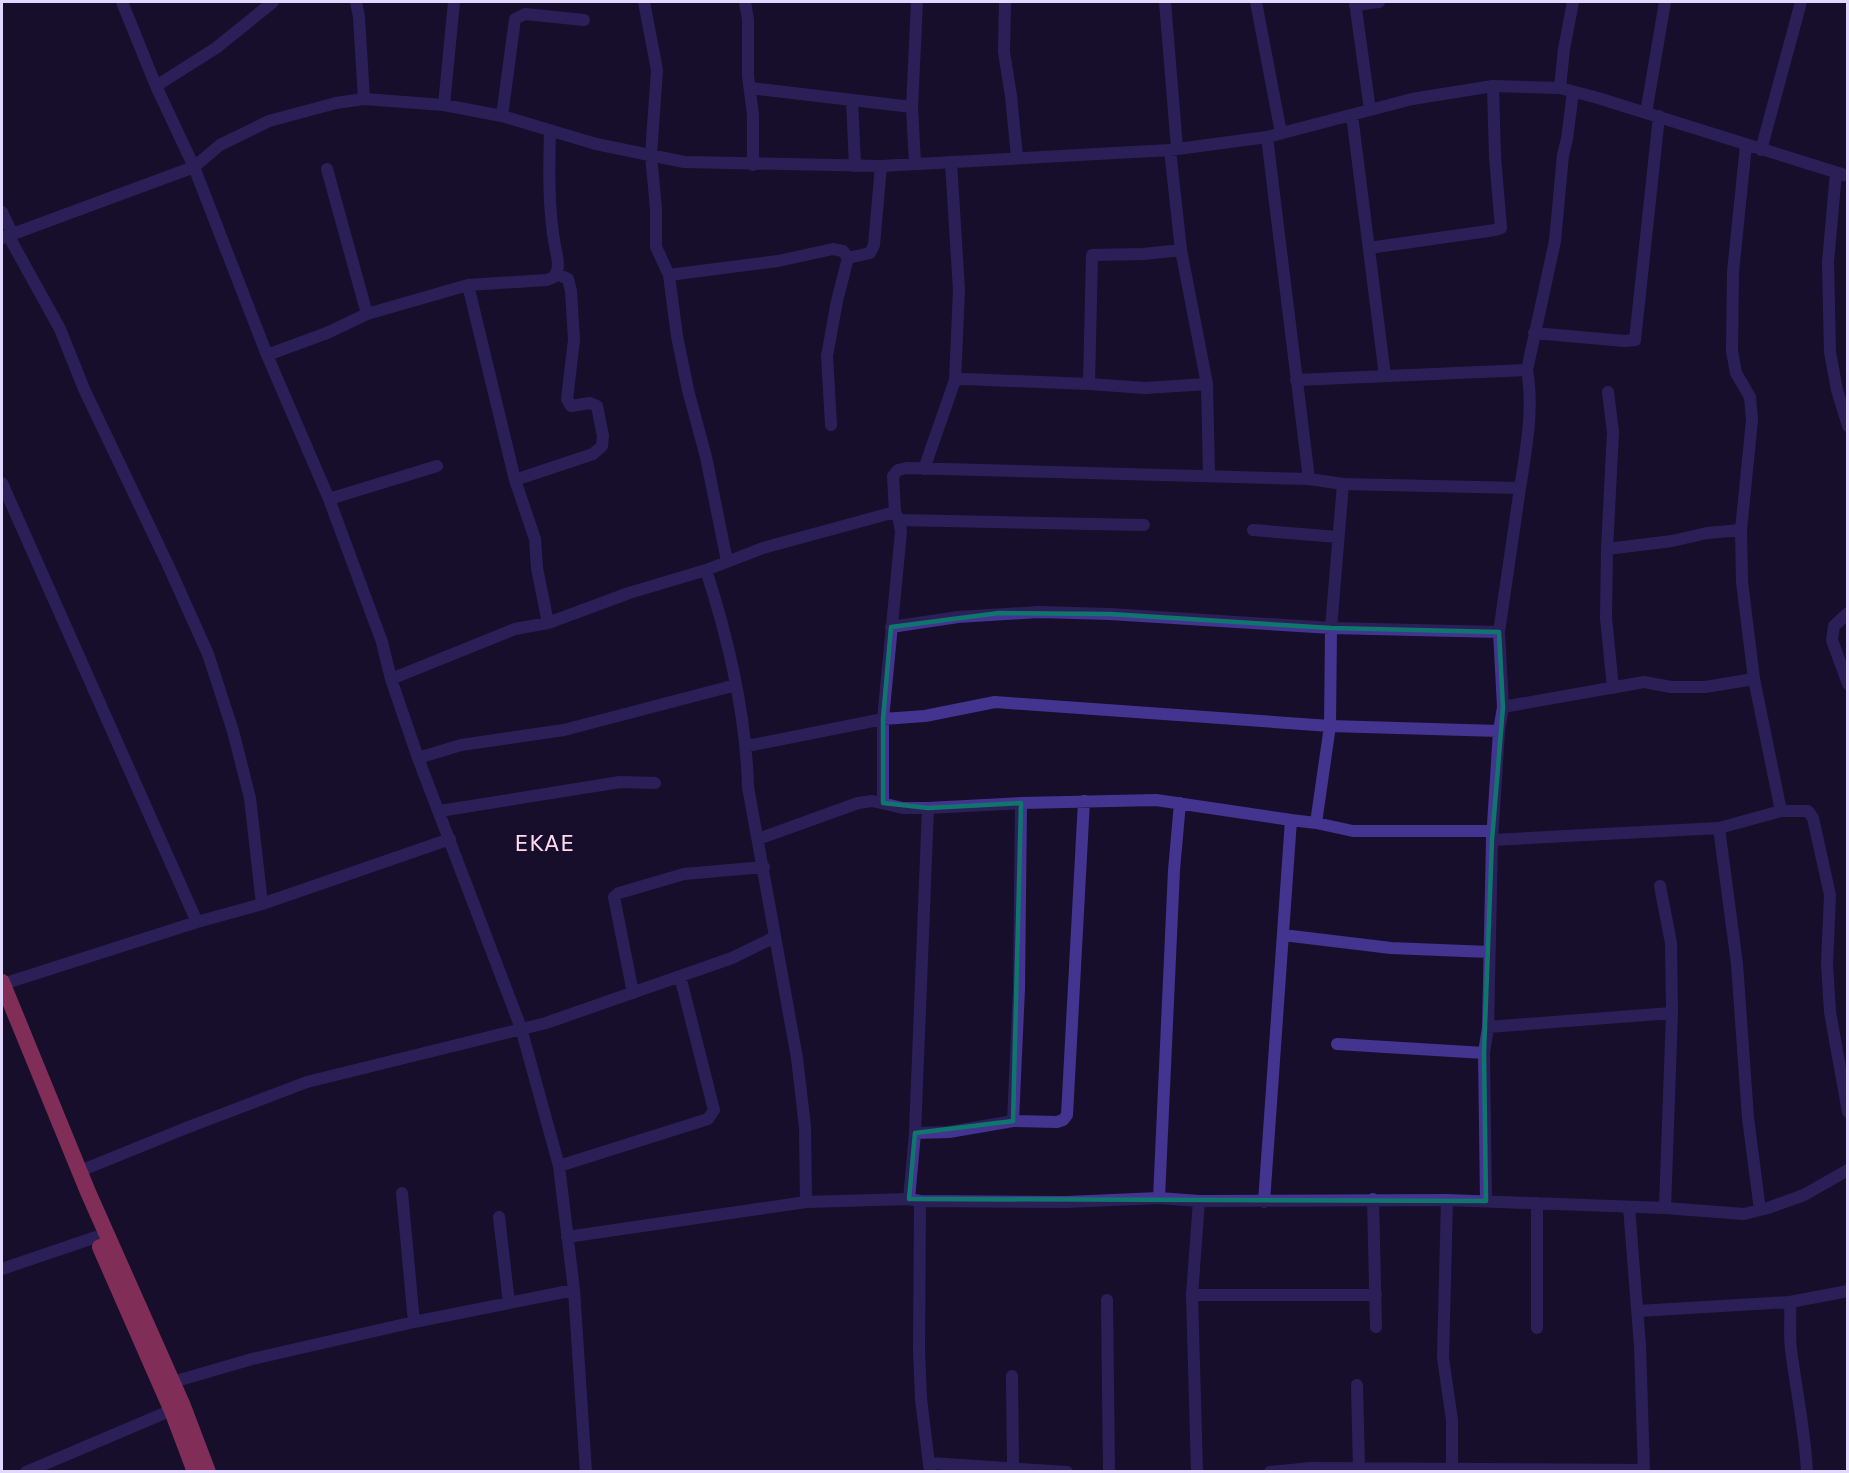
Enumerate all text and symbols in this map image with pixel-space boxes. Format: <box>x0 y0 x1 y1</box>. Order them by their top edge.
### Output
district label: EKAE <box>515 832 575 856</box>

